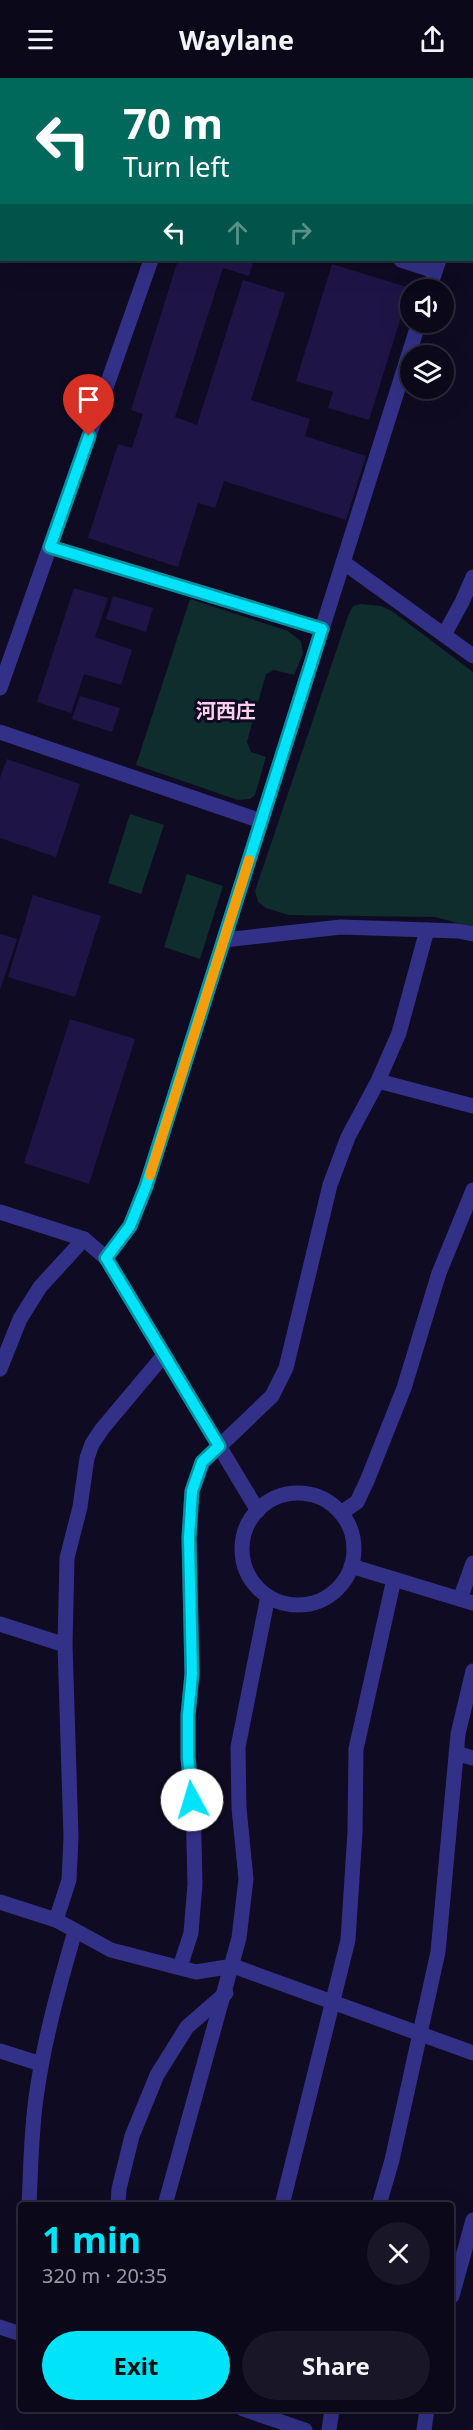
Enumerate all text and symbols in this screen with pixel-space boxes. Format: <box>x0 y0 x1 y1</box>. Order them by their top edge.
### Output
text: Waylane <box>179 21 294 58</box>
icon: menu <box>24 23 57 56</box>
icon: share <box>416 23 449 56</box>
text: 70 m <box>123 94 223 151</box>
icon: left <box>24 102 102 180</box>
text: Turn left <box>123 148 229 185</box>
icon: left <box>158 216 191 249</box>
icon: ahead <box>221 216 254 249</box>
icon: right <box>284 216 317 249</box>
map controls <box>400 279 454 399</box>
button: sound <box>400 279 454 333</box>
button: layers <box>400 345 454 399</box>
pin <box>63 374 114 436</box>
icon: arrive <box>72 383 105 416</box>
district label: 河西庄 <box>196 697 256 724</box>
position arrow <box>160 1768 224 1832</box>
text: 1 min <box>42 2215 141 2264</box>
button: close <box>367 2222 430 2285</box>
text: 320 m · 20:35 <box>42 2262 167 2289</box>
button: Exit <box>42 2331 230 2400</box>
button: Share <box>242 2331 430 2400</box>

